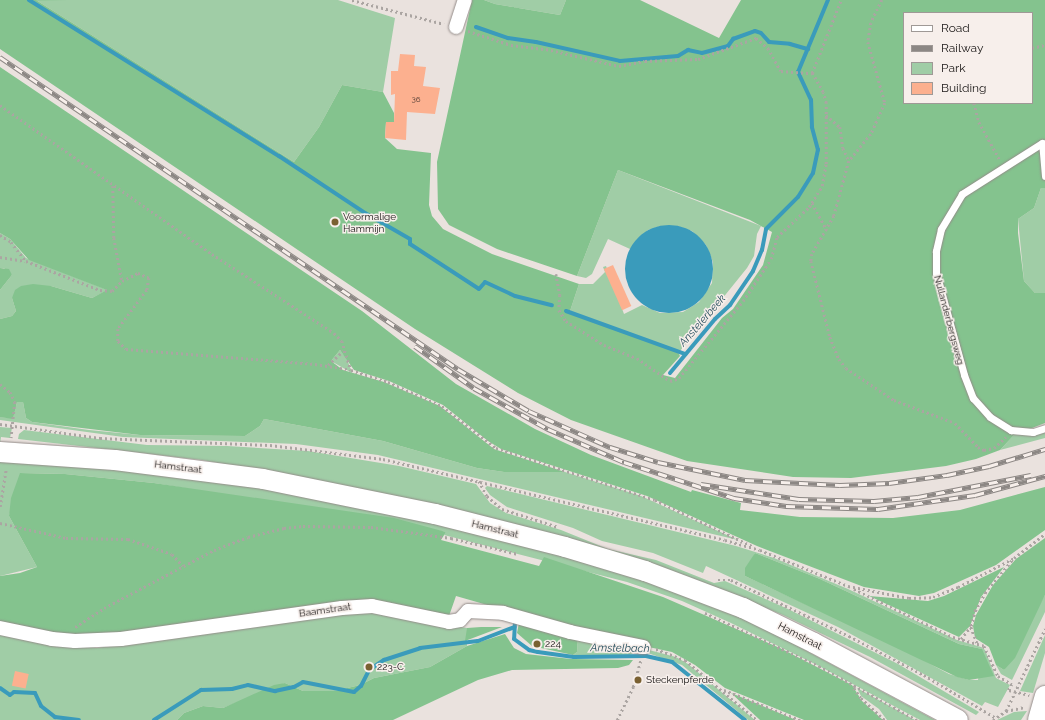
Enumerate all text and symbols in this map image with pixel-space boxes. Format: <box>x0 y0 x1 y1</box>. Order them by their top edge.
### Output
legend <box>903 12 1033 104</box>
text: Road <box>941 21 970 35</box>
text: Railway <box>941 41 983 55</box>
text: Park <box>941 61 966 75</box>
text: Building <box>941 81 987 95</box>
house number: 36 <box>411 95 421 105</box>
place label: Voormalige Hammijn <box>343 210 396 234</box>
marker: Voormalige Hammijn <box>330 217 340 227</box>
street label: Nullanderbergsweg <box>931 274 967 366</box>
water label: Anstelerbeek <box>677 292 729 350</box>
street label: Hamstraat <box>154 458 202 476</box>
street label: Hamstraat <box>470 517 520 541</box>
street label: Baamstraat <box>298 600 352 620</box>
street label: Hamstraat <box>776 620 824 652</box>
place label: 224 <box>545 638 561 650</box>
marker: 224 <box>532 639 542 649</box>
water label: Amstelbach <box>590 642 650 656</box>
place label: 223-C <box>377 661 404 673</box>
marker: 223-C <box>364 662 374 672</box>
place label: Steckenpferde <box>646 674 714 686</box>
marker: Steckenpferde <box>633 675 643 685</box>

